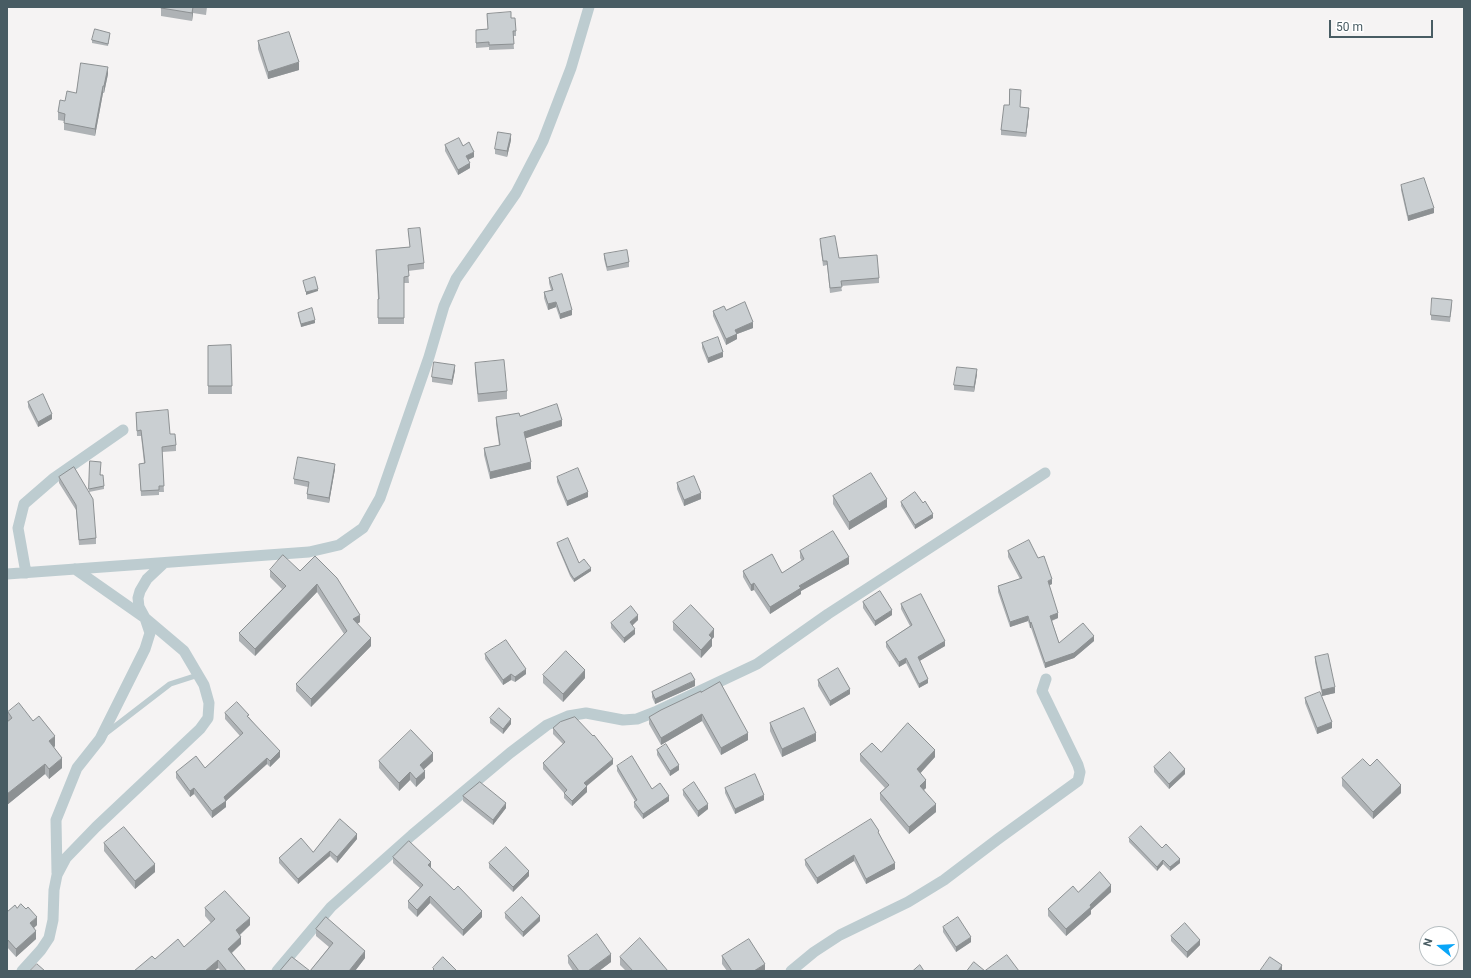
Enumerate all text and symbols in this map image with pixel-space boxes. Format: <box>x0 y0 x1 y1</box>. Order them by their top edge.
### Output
scale bar <box>1331 12 1435 38</box>
text: 50 m <box>1336 20 1363 34</box>
north arrow <box>1419 926 1459 966</box>
text: N <box>1421 937 1435 948</box>

